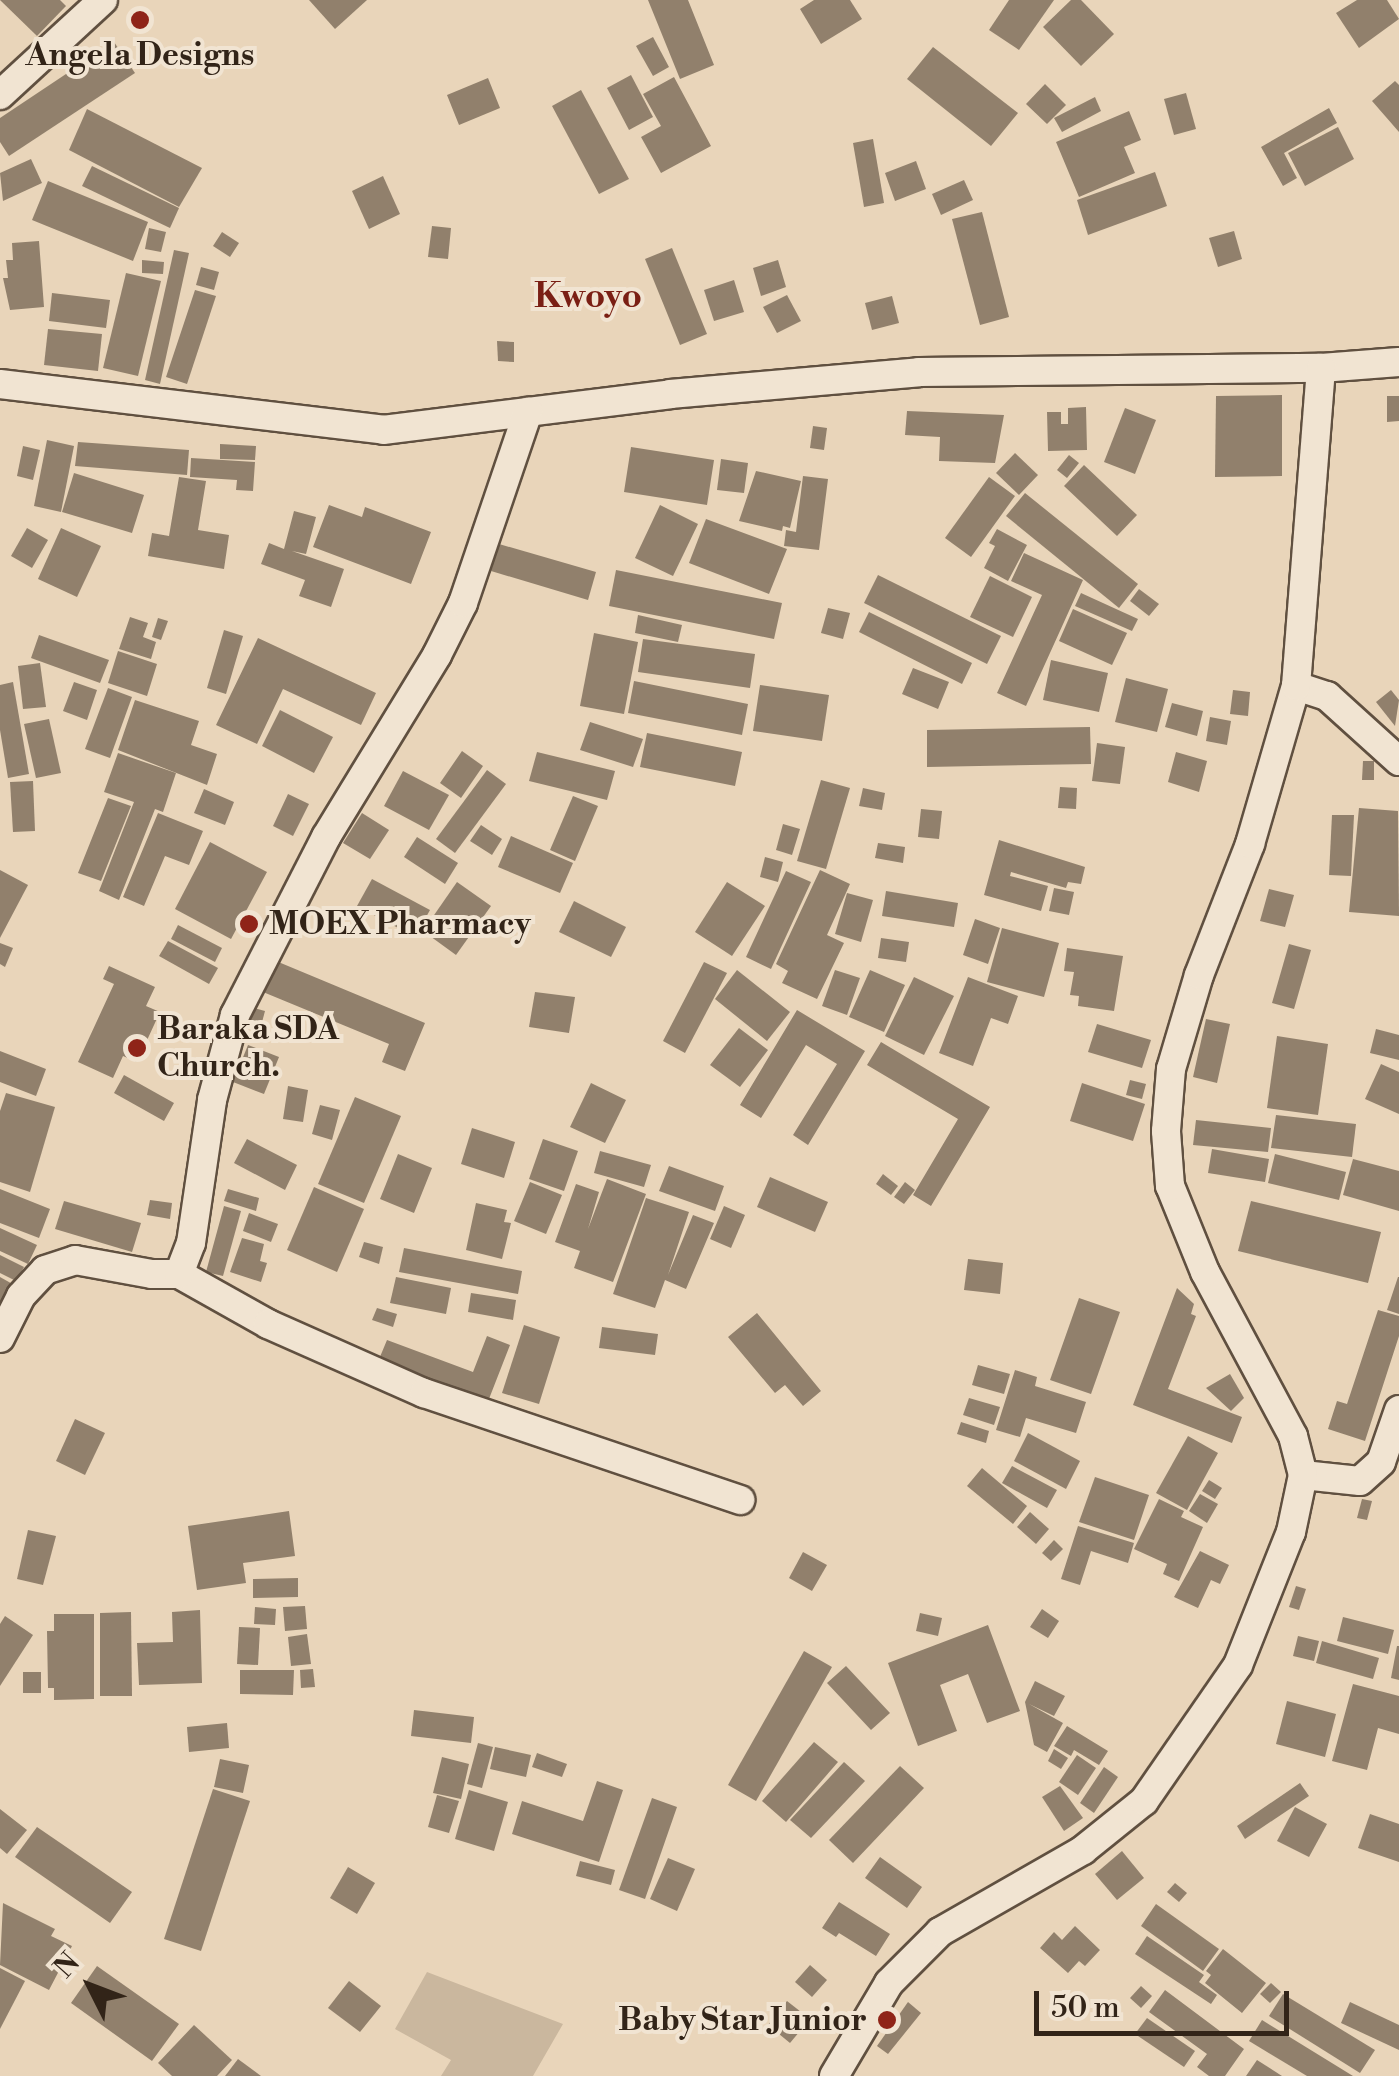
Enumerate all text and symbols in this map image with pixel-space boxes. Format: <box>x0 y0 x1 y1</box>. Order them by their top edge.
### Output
marker: Angela Designs <box>129 9 151 31</box>
place label: Angela Designs <box>26 36 254 74</box>
district label: Kwoyo <box>534 276 642 318</box>
place label: MOEX Pharmacy <box>269 905 531 943</box>
marker: MOEX Pharmacy <box>238 913 260 935</box>
place label: Baraka SDA Church. <box>157 1011 339 1086</box>
marker: Baraka SDA Church. <box>126 1037 148 1059</box>
north arrow <box>40 1936 140 2036</box>
text: N <box>47 1946 88 1986</box>
scale bar <box>1039 1971 1294 2033</box>
text: 50 m <box>1051 1989 1120 2027</box>
place label: Baby Star Junior <box>618 2001 867 2039</box>
marker: Baby Star Junior <box>876 2009 898 2031</box>

